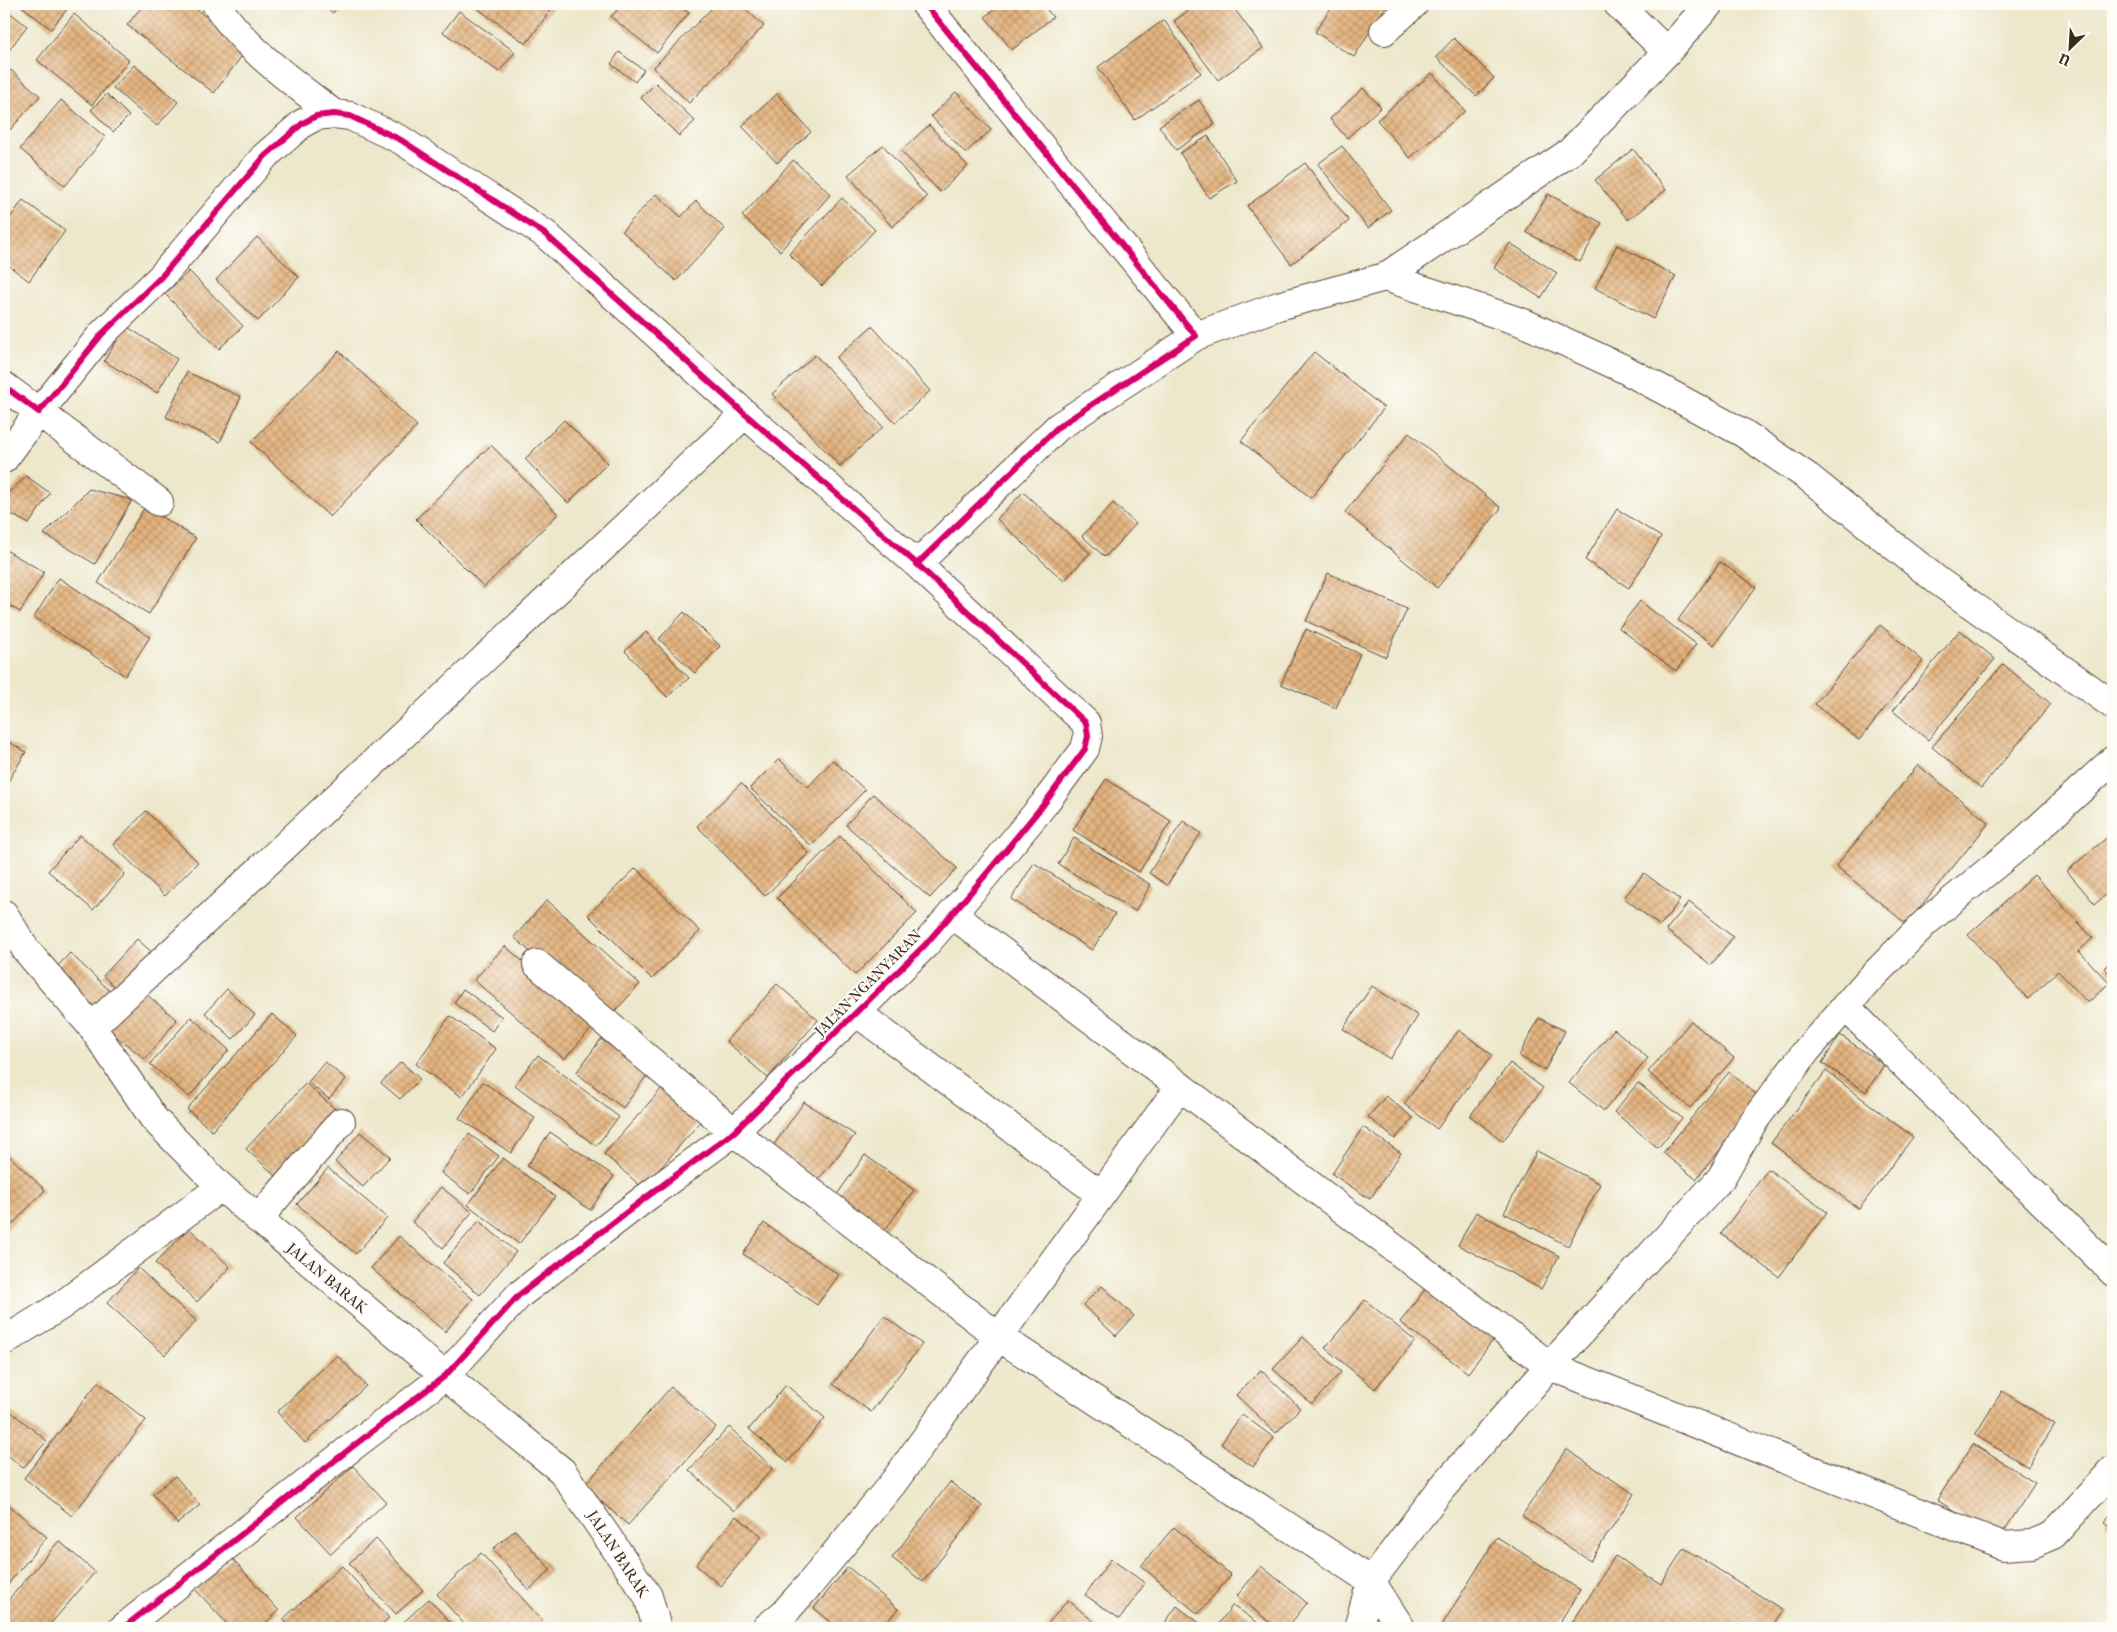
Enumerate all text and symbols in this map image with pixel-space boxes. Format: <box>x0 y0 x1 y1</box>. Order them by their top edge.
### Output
north arrow <box>2044 22 2094 72</box>
text: U <box>2056 49 2074 70</box>
street label: JALAN NGANYARAN <box>810 925 926 1041</box>
street label: JALAN BARAK <box>282 1238 372 1318</box>
street label: JALAN BARAK <box>583 1506 653 1602</box>

